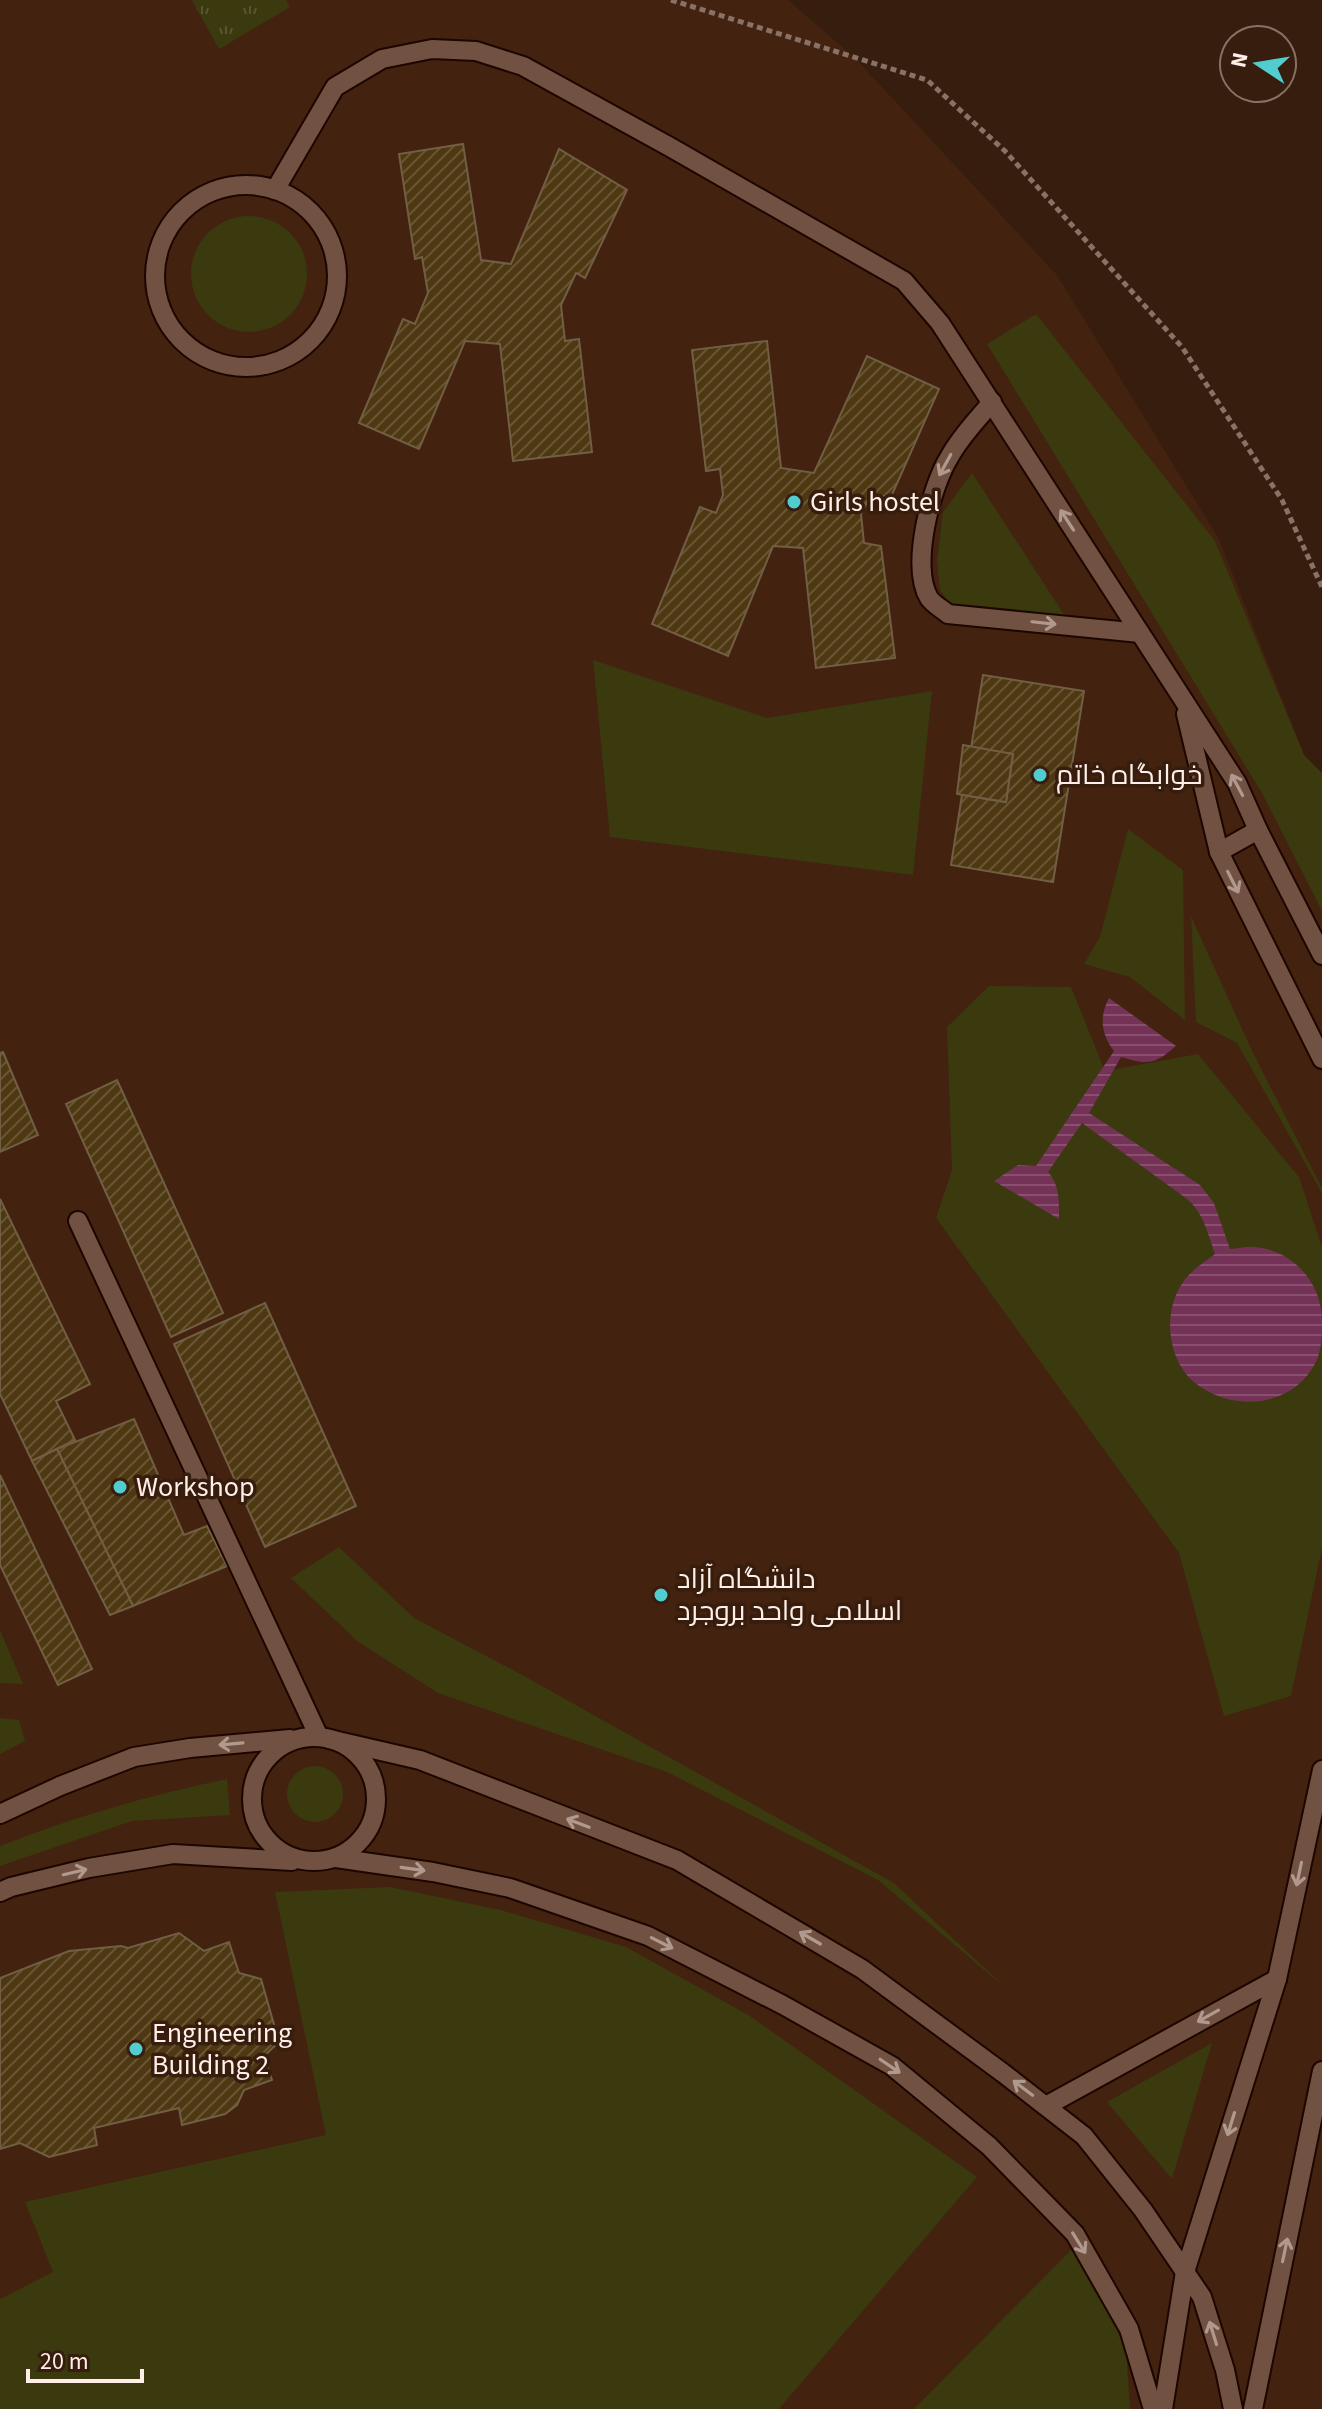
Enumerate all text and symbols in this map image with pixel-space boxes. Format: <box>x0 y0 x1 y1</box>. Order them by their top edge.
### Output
north arrow <box>1218 24 1298 104</box>
text: N <box>1222 50 1257 71</box>
one-way arrow <box>937 452 953 476</box>
place label: Girls hostel <box>810 482 940 522</box>
marker: Girls hostel <box>785 493 803 511</box>
one-way arrow <box>1059 509 1075 532</box>
one-way arrow <box>1030 616 1057 631</box>
place label: خوابگاه خاتم <box>1056 755 1203 795</box>
marker: خوابگاه خاتم <box>1031 766 1049 784</box>
one-way arrow <box>1228 774 1244 798</box>
one-way arrow <box>1226 869 1242 893</box>
place label: Workshop <box>136 1467 254 1507</box>
marker: Workshop <box>111 1478 129 1496</box>
place label: دانشگاه آزاد اسلامی واحد بروجرد <box>677 1559 902 1631</box>
marker: دانشگاه آزاد اسلامی واحد بروجرد <box>652 1586 670 1604</box>
one-way arrow <box>218 1737 245 1752</box>
one-way arrow <box>567 1814 591 1829</box>
one-way arrow <box>1291 1861 1306 1886</box>
one-way arrow <box>400 1862 425 1877</box>
one-way arrow <box>62 1863 87 1878</box>
one-way arrow <box>799 1930 822 1946</box>
one-way arrow <box>649 1936 673 1951</box>
one-way arrow <box>1197 2009 1221 2025</box>
place label: Engineering Building 2 <box>152 2013 292 2085</box>
marker: Engineering Building 2 <box>127 2040 145 2058</box>
one-way arrow <box>879 2058 901 2075</box>
one-way arrow <box>1012 2080 1034 2097</box>
one-way arrow <box>1223 2111 1238 2137</box>
one-way arrow <box>1071 2232 1088 2254</box>
one-way arrow <box>1279 2238 1294 2264</box>
one-way arrow <box>1205 2321 1220 2346</box>
scale bar <box>28 2333 142 2383</box>
text: 20 m <box>40 2344 89 2379</box>

